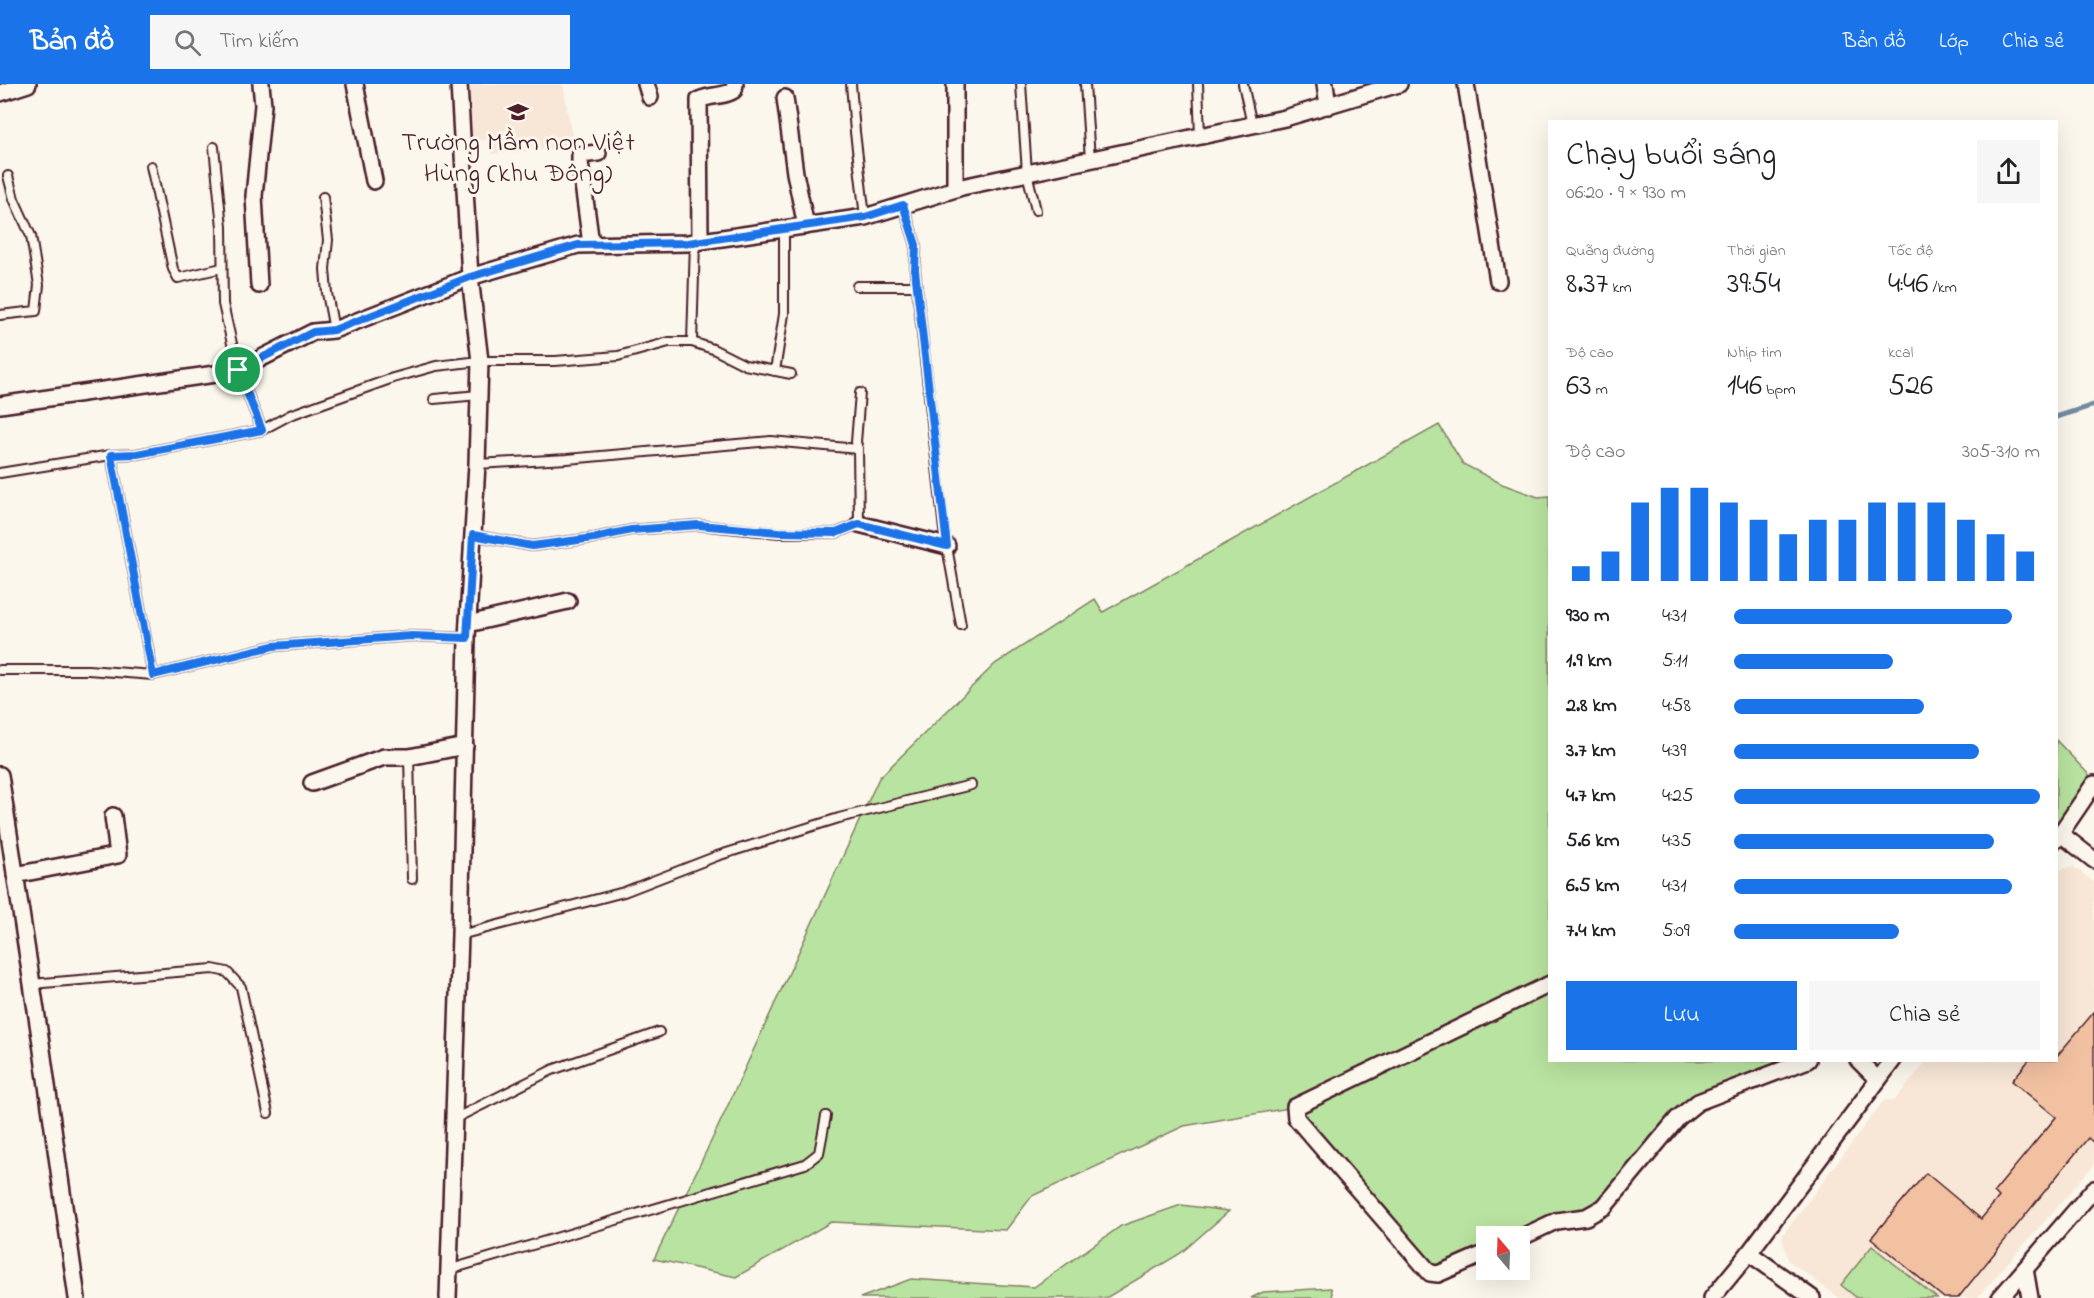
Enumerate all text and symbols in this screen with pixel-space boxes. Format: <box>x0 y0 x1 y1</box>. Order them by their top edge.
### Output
search box <box>150 15 570 69</box>
text: Bản đồ <box>30 22 114 63</box>
icon: search <box>171 26 204 59</box>
text: Tìm kiếm <box>219 26 299 58</box>
text: Bản đồ <box>1843 27 1906 57</box>
text: Lớp <box>1939 27 1969 57</box>
text: Chia sẻ <box>2002 27 2064 57</box>
school or university icon: Trường Mầm non Việt Hùng (khu Đông) <box>506 100 530 124</box>
place label: Trường Mầm non Việt Hùng (khu Đông) <box>401 124 635 194</box>
text: Chạy buổi sáng <box>1566 132 1776 180</box>
button: share <box>1977 140 2040 203</box>
text: 06:20 · 9 × 930 m <box>1566 179 1686 208</box>
text: Quãng đường <box>1566 239 1654 263</box>
text: Thời gian <box>1727 239 1786 263</box>
text: Tốc độ <box>1888 239 1933 263</box>
text: 8.37 <box>1566 263 1608 307</box>
text: 39:54 <box>1727 263 1781 307</box>
text: 4:46 <box>1888 263 1928 307</box>
text: km <box>1608 276 1632 300</box>
text: /km <box>1928 276 1957 300</box>
text: Độ cao <box>1566 341 1614 365</box>
text: Nhịp tim <box>1727 341 1782 365</box>
text: kcal <box>1888 341 1913 365</box>
pin <box>212 344 263 395</box>
icon: arrive <box>221 353 254 386</box>
text: 63 <box>1566 365 1592 409</box>
text: 146 <box>1727 365 1762 409</box>
text: 526 <box>1888 365 1933 409</box>
text: m <box>1592 378 1608 402</box>
text: bpm <box>1762 378 1796 402</box>
text: Độ cao <box>1566 438 1626 467</box>
text: 305–310 m <box>1962 438 2040 467</box>
text: 930 m <box>1566 602 1609 631</box>
text: 4:31 <box>1662 602 1687 631</box>
text: 1.9 km <box>1566 647 1612 676</box>
text: 5:11 <box>1662 647 1688 676</box>
text: 2.8 km <box>1566 692 1617 721</box>
text: 4:58 <box>1662 692 1691 721</box>
text: 3.7 km <box>1566 737 1616 766</box>
text: 4:39 <box>1662 737 1686 766</box>
text: 4.7 km <box>1566 782 1616 811</box>
text: 4:25 <box>1662 782 1693 811</box>
text: 5.6 km <box>1566 827 1620 856</box>
text: 4:35 <box>1662 827 1692 856</box>
text: 6.5 km <box>1566 872 1620 901</box>
text: 4:31 <box>1662 872 1687 901</box>
text: 7.4 km <box>1566 917 1616 946</box>
text: 5:09 <box>1662 917 1690 946</box>
button: Lưu <box>1566 981 1797 1050</box>
button: Chia sẻ <box>1809 981 2040 1050</box>
north arrow <box>1476 1226 1530 1280</box>
map controls <box>1476 1226 1530 1280</box>

